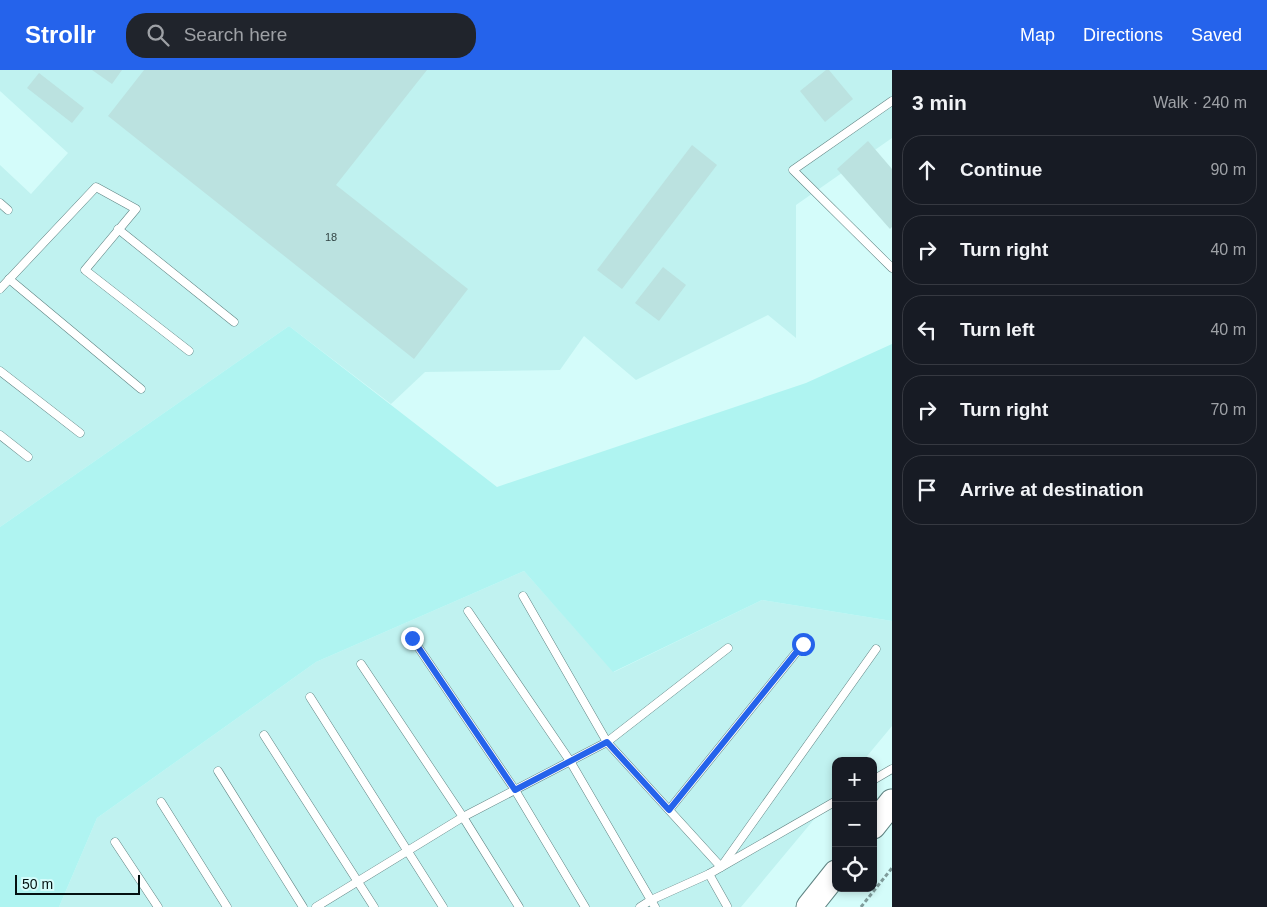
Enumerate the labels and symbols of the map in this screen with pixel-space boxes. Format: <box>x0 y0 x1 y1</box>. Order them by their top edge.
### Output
house number: 18 <box>325 231 337 243</box>
route end <box>401 627 424 650</box>
route start <box>792 633 815 656</box>
scale bar <box>15 872 140 895</box>

